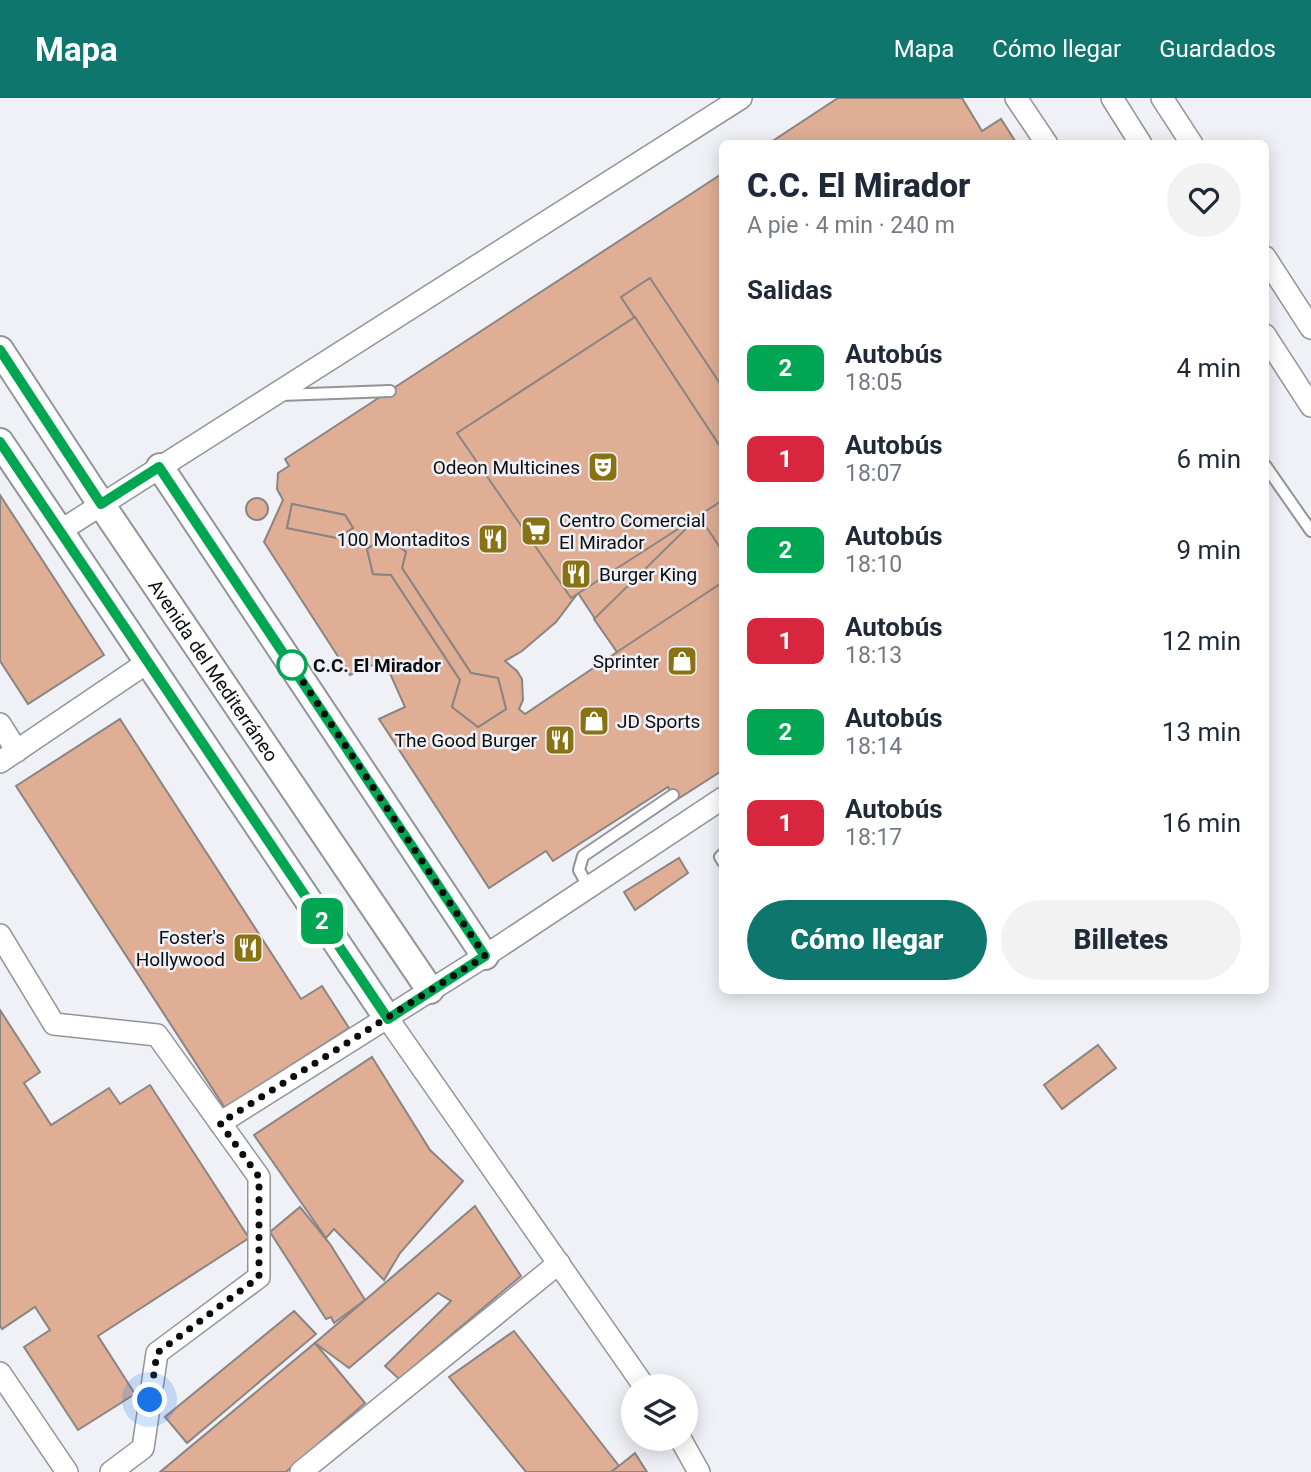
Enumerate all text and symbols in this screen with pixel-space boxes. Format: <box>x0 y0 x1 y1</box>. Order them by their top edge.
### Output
text: Mapa <box>35 30 118 69</box>
text: Mapa <box>894 35 954 63</box>
text: Cómo llegar <box>992 35 1121 63</box>
text: Guardados <box>1159 35 1276 63</box>
button: heart <box>1167 163 1241 237</box>
text: C.C. El Mirador <box>747 166 970 205</box>
text: A pie · 4 min · 240 m <box>747 212 955 239</box>
text: Salidas <box>747 275 833 305</box>
text: Autobús <box>845 339 943 369</box>
text: 4 min <box>1176 353 1241 383</box>
text: 2 <box>779 354 792 382</box>
text: 18:05 <box>845 369 902 396</box>
text: Autobús <box>845 430 943 460</box>
text: 6 min <box>1176 444 1241 474</box>
text: 1 <box>779 445 792 473</box>
theatre icon: Odeon Multicines <box>586 450 620 484</box>
place label: Odeon Multicines <box>433 456 580 479</box>
text: 18:07 <box>845 460 902 487</box>
place label: Centro Comercial El Mirador <box>559 509 706 554</box>
supermarket icon: Centro Comercial El Mirador <box>519 514 553 548</box>
text: Autobús <box>845 521 943 551</box>
restaurant icon: 100 Montaditos <box>476 522 510 556</box>
place label: 100 Montaditos <box>337 528 470 551</box>
text: 9 min <box>1176 535 1241 565</box>
text: 2 <box>779 536 792 564</box>
text: 18:10 <box>845 551 902 578</box>
restaurant icon: Burger King <box>559 557 593 591</box>
place label: Burger King <box>599 563 697 586</box>
street label: Avenida del Mediterráneo <box>144 575 283 766</box>
text: Autobús <box>845 612 943 642</box>
text: 12 min <box>1162 626 1241 656</box>
text: 1 <box>779 627 792 655</box>
text: 18:13 <box>845 642 902 669</box>
shop icon: Sprinter <box>665 644 699 678</box>
marker: C.C. El Mirador <box>277 650 307 680</box>
place label: Sprinter <box>593 650 660 673</box>
place label: C.C. El Mirador <box>313 654 441 677</box>
text: Autobús <box>845 703 943 733</box>
shop icon: JD Sports <box>577 704 611 738</box>
place label: JD Sports <box>617 710 700 733</box>
text: 13 min <box>1162 717 1241 747</box>
text: 2 <box>779 718 792 746</box>
restaurant icon: The Good Burger <box>543 723 577 757</box>
place label: The Good Burger <box>395 729 538 752</box>
text: 18:14 <box>845 733 902 760</box>
text: Autobús <box>845 794 943 824</box>
text: 16 min <box>1162 808 1241 838</box>
text: 1 <box>779 809 792 837</box>
text: 18:17 <box>845 824 902 851</box>
line badge: 2 <box>299 898 345 944</box>
button: Cómo llegar <box>747 900 987 980</box>
button: Billetes <box>1001 900 1241 980</box>
text: 2 <box>315 907 329 935</box>
place label: Foster's Hollywood <box>136 926 225 971</box>
restaurant icon: Foster's Hollywood <box>231 931 265 965</box>
map controls <box>621 1374 698 1451</box>
button: layers <box>621 1374 698 1451</box>
your location <box>132 1382 167 1417</box>

